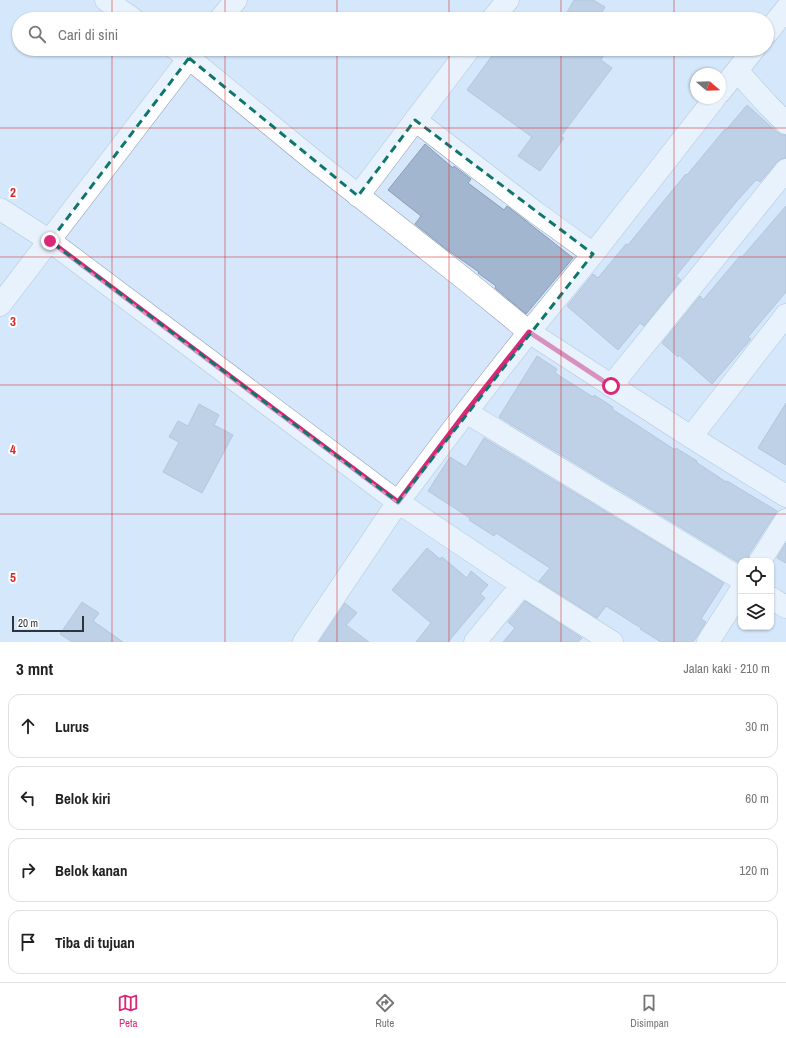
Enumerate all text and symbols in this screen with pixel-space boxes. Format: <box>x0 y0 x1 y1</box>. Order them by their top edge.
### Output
search box <box>12 12 774 56</box>
icon: search <box>26 23 48 45</box>
text: Cari di sini <box>58 24 118 45</box>
north arrow <box>690 68 726 104</box>
text: 2 <box>10 184 16 201</box>
route end <box>41 232 59 250</box>
text: 3 <box>10 313 16 330</box>
route start <box>602 377 620 395</box>
text: 4 <box>10 441 16 458</box>
map controls <box>738 558 774 630</box>
button: locate <box>738 558 774 594</box>
text: 5 <box>10 569 16 586</box>
button: layers <box>738 594 774 630</box>
scale bar <box>12 614 84 633</box>
text: 20 m <box>18 616 38 630</box>
text: 3 mnt <box>16 657 53 680</box>
text: Jalan kaki · 210 m <box>683 660 770 677</box>
icon: ahead <box>17 715 39 737</box>
text: Lurus <box>55 716 89 737</box>
text: 30 m <box>745 718 769 735</box>
icon: left <box>17 787 39 809</box>
text: Belok kiri <box>55 788 110 809</box>
text: 60 m <box>745 790 769 807</box>
icon: right <box>17 859 39 881</box>
text: Belok kanan <box>55 860 127 881</box>
text: 120 m <box>739 862 769 879</box>
icon: arrive <box>17 931 39 953</box>
text: Tiba di tujuan <box>55 932 135 953</box>
tab: Peta <box>117 992 139 1030</box>
tab: Rute <box>374 992 396 1030</box>
tab: Disimpan <box>630 992 669 1030</box>

